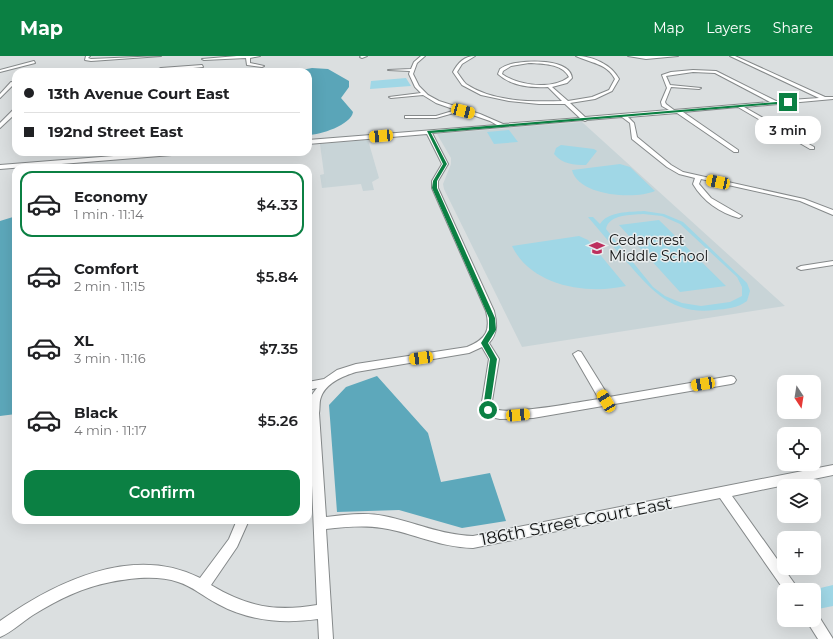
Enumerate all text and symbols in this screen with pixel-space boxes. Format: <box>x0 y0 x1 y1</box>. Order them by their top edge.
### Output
text: Map <box>20 17 63 40</box>
text: Map <box>653 19 684 37</box>
text: Layers <box>706 19 751 37</box>
text: Share <box>773 19 813 37</box>
text: 13th Avenue Court East <box>48 84 229 103</box>
route end <box>779 93 797 111</box>
car <box>450 102 476 120</box>
callout: 3 min <box>755 116 821 144</box>
text: 192nd Street East <box>48 122 183 141</box>
text: 3 min <box>769 122 807 138</box>
car <box>369 129 393 143</box>
car <box>705 174 731 190</box>
icon: car <box>26 186 62 222</box>
text: Economy <box>74 187 147 206</box>
text: $4.33 <box>257 195 298 214</box>
text: 1 min · 11:14 <box>74 206 144 222</box>
place label: Cedarcrest Middle School <box>609 231 708 265</box>
school or university icon: Cedarcrest Middle School <box>588 239 606 257</box>
icon: car <box>26 258 62 294</box>
text: Comfort <box>74 259 139 278</box>
text: $5.84 <box>256 267 298 286</box>
text: 2 min · 11:15 <box>74 278 145 294</box>
icon: car <box>26 330 62 366</box>
text: XL <box>74 331 93 350</box>
text: $7.35 <box>259 339 298 358</box>
text: 3 min · 11:16 <box>74 350 146 366</box>
car <box>408 350 434 366</box>
north arrow <box>777 375 821 419</box>
map controls <box>777 375 821 627</box>
car <box>690 376 716 392</box>
car <box>595 388 617 414</box>
route start <box>479 401 497 419</box>
icon: car <box>26 402 62 438</box>
text: Black <box>74 403 118 422</box>
car <box>506 408 530 422</box>
text: $5.26 <box>258 411 298 430</box>
text: 4 min · 11:17 <box>74 422 147 438</box>
button: locate <box>777 427 821 471</box>
button: Confirm <box>24 470 300 516</box>
button: layers <box>777 479 821 523</box>
street label: 186th Street Court East <box>479 493 674 549</box>
button: + <box>777 531 821 575</box>
button: − <box>777 583 821 627</box>

